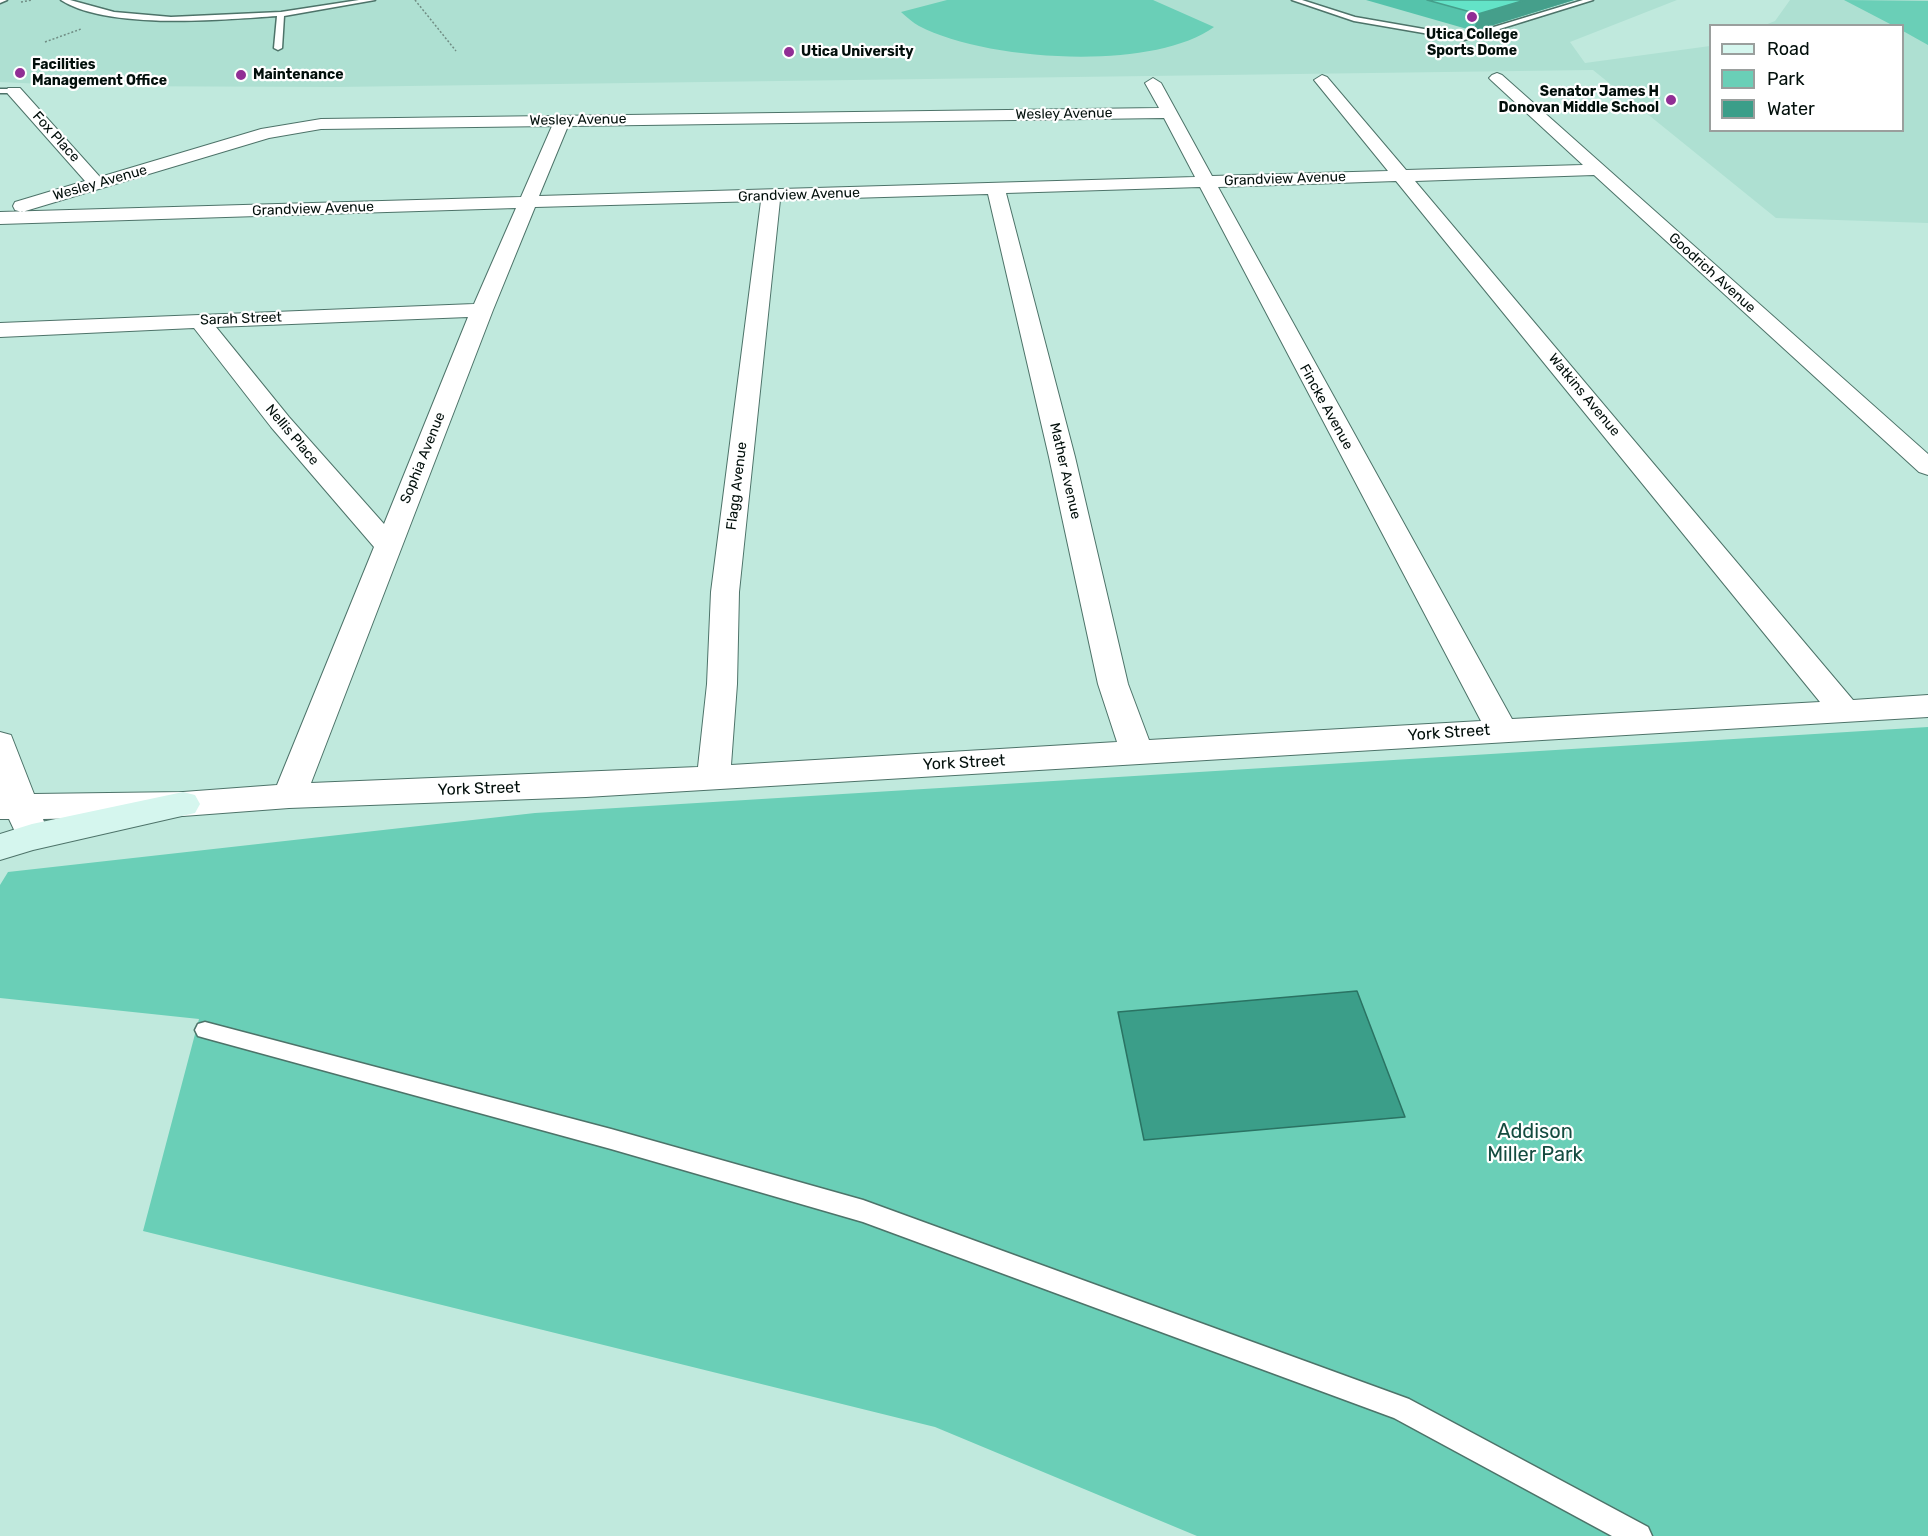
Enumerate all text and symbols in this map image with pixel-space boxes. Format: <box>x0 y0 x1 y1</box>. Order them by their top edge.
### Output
marker: Utica College Sports Dome <box>1465 10 1479 24</box>
legend <box>1709 24 1904 132</box>
place label: Utica College Sports Dome <box>1426 27 1518 60</box>
text: Road <box>1767 38 1810 60</box>
place label: Utica University <box>801 44 914 60</box>
marker: Utica University <box>782 45 796 59</box>
place label: Facilities Management Office <box>32 57 167 90</box>
marker: Facilities Management Office <box>13 66 27 80</box>
place label: Maintenance <box>253 67 343 83</box>
marker: Maintenance <box>234 68 248 82</box>
text: Park <box>1767 68 1804 90</box>
place label: Senator James H Donovan Middle School <box>1499 84 1659 116</box>
marker: Senator James H Donovan Middle School <box>1664 93 1678 107</box>
text: Water <box>1767 98 1815 120</box>
street label: Wesley Avenue <box>1015 105 1113 123</box>
street label: Fox Place <box>29 108 83 166</box>
street label: Wesley Avenue <box>529 111 627 129</box>
street label: Wesley Avenue <box>51 162 149 204</box>
street label: Grandview Avenue <box>1224 168 1346 190</box>
street label: Grandview Avenue <box>738 184 860 206</box>
street label: Grandview Avenue <box>252 198 374 220</box>
street label: Goodrich Avenue <box>1665 229 1759 317</box>
street label: Sarah Street <box>200 309 282 329</box>
street label: Watkins Avenue <box>1545 350 1623 440</box>
street label: Fincke Avenue <box>1296 361 1356 453</box>
street label: Nellis Place <box>262 401 322 469</box>
street label: Sophia Avenue <box>397 410 449 506</box>
street label: Mather Avenue <box>1046 421 1084 521</box>
street label: Flagg Avenue <box>723 441 751 531</box>
street label: York Street <box>1407 721 1491 745</box>
street label: York Street <box>922 751 1006 775</box>
street label: York Street <box>437 778 521 800</box>
park label: Addison Miller Park <box>1487 1120 1583 1167</box>

